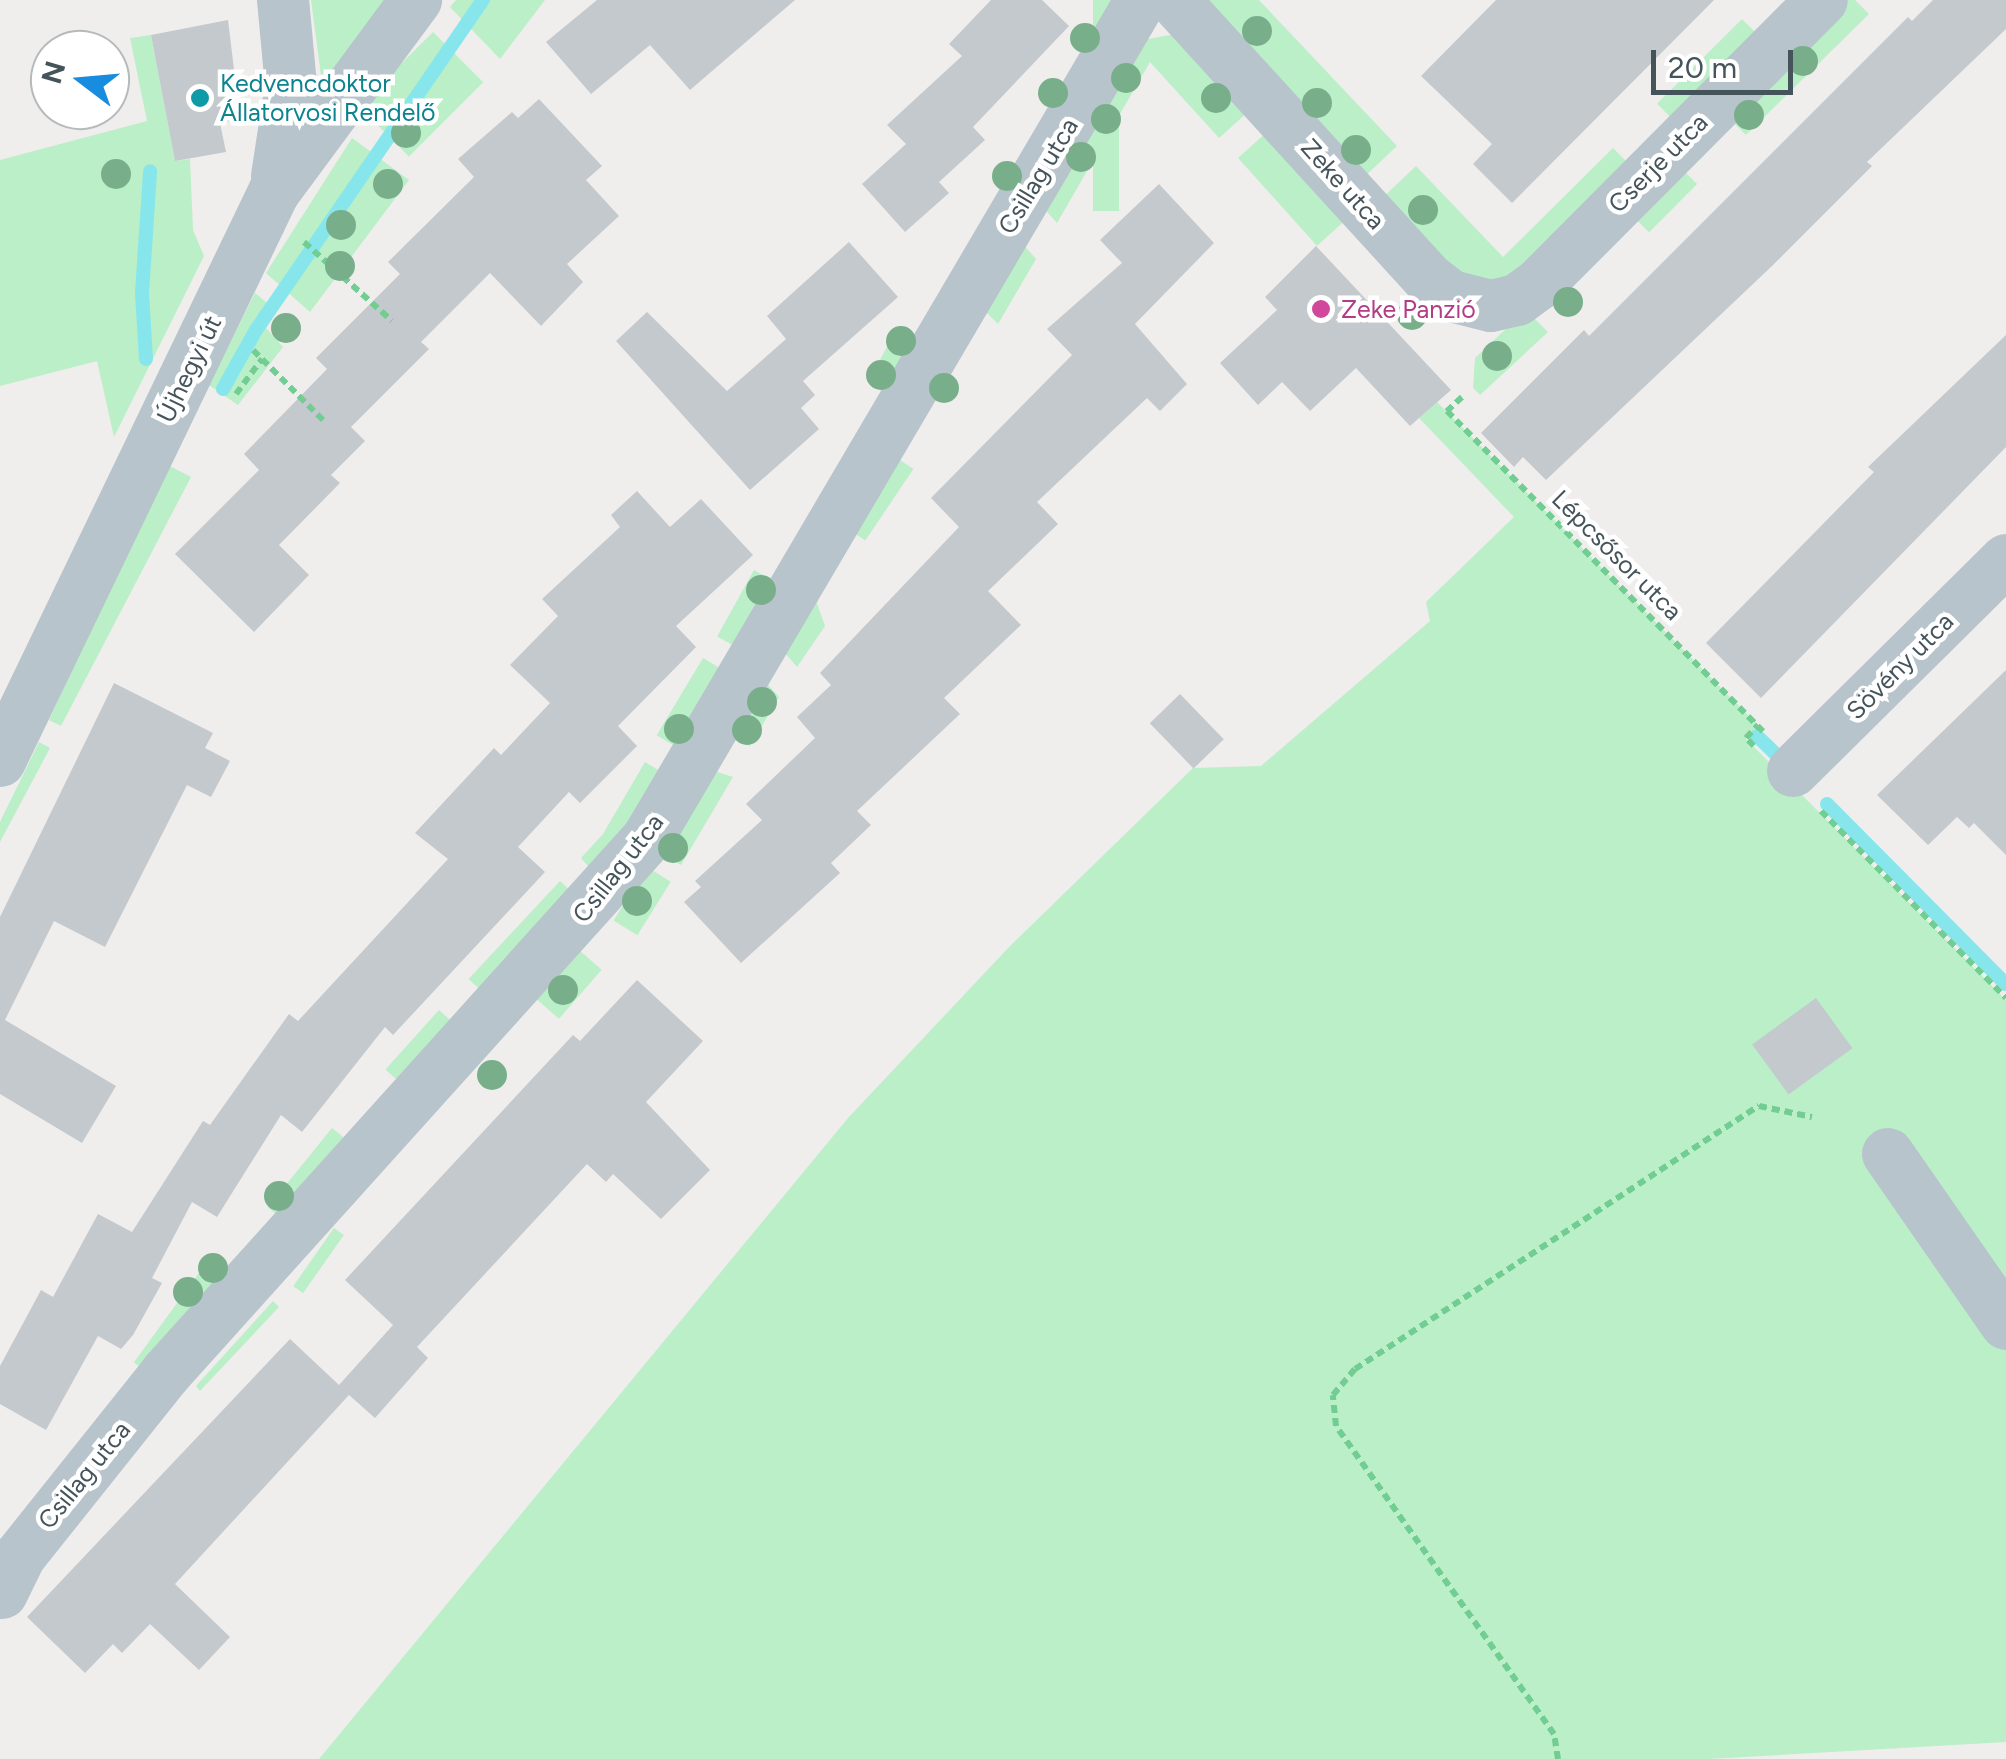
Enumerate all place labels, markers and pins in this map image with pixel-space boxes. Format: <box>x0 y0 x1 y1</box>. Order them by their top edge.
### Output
place label: Kedvencdoktor Állatorvosi Rendelő <box>220 69 435 128</box>
marker: Kedvencdoktor Állatorvosi Rendelő <box>189 87 211 109</box>
place label: Zeke Panzió <box>1341 294 1476 324</box>
marker: Zeke Panzió <box>1310 298 1332 320</box>

